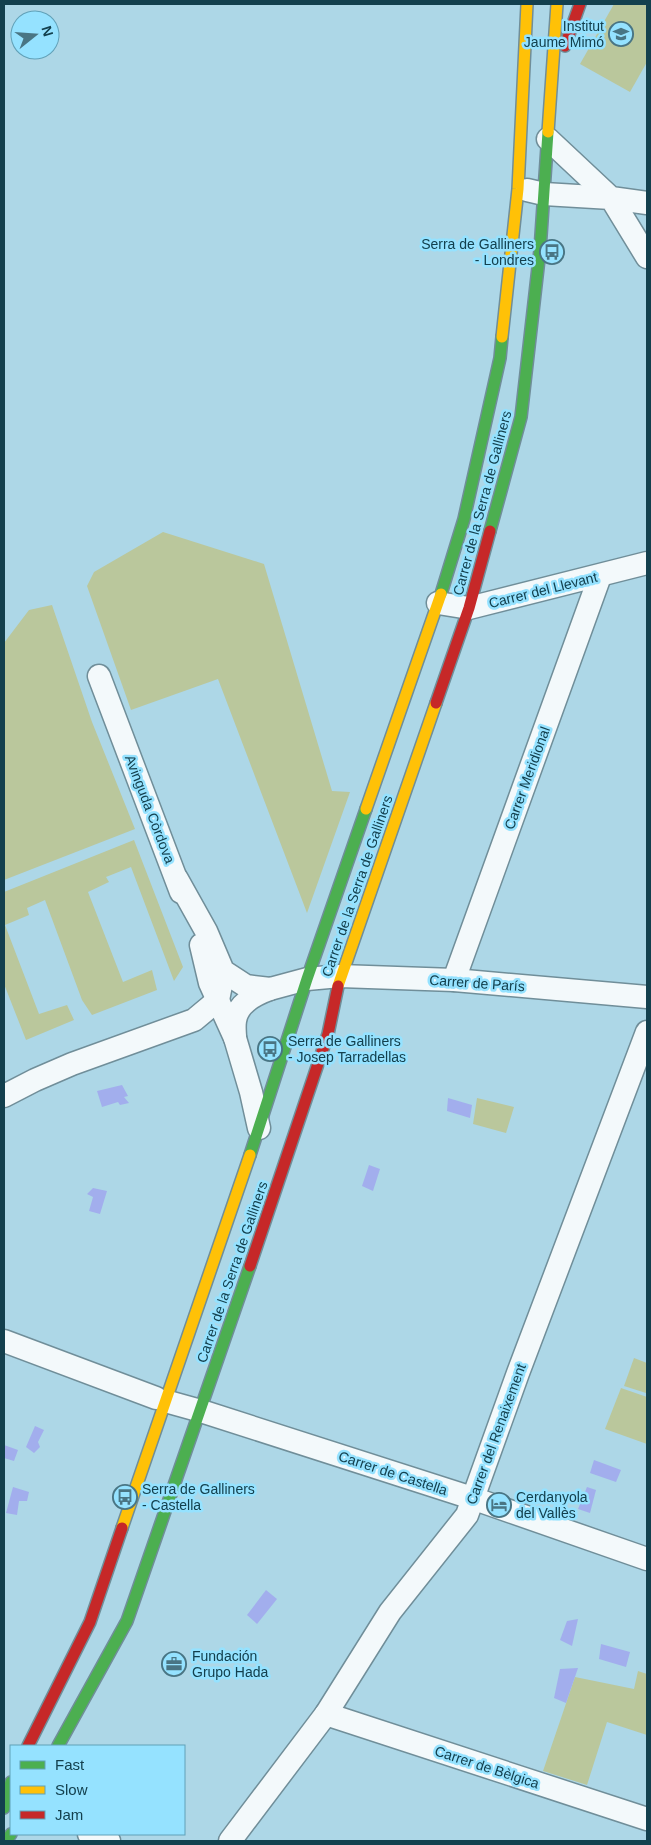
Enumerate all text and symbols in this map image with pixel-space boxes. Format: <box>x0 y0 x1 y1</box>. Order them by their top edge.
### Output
north arrow <box>10 10 60 60</box>
place label: Institut Jaume Mimó <box>524 18 604 50</box>
school or university icon: Institut Jaume Mimó <box>608 21 634 47</box>
text: N <box>38 24 57 38</box>
place label: Serra de Galliners - Londres <box>421 236 534 268</box>
bus stop icon: Serra de Galliners - Londres <box>539 239 565 265</box>
street label: Carrer de la Serra de Galliners <box>450 409 514 597</box>
street label: Carrer del Llevant <box>487 569 599 611</box>
street label: Carrer Meridional <box>501 724 553 832</box>
street label: Avinguda Còrdova <box>122 752 178 866</box>
street label: Carrer de la Serra de Galliners <box>318 793 396 979</box>
street label: Carrer de París <box>429 972 525 994</box>
place label: Serra de Galliners - Josep Tarradellas <box>288 1033 406 1065</box>
bus stop icon: Serra de Galliners - Josep Tarradellas <box>257 1036 283 1062</box>
street label: Carrer de la Serra de Galliners <box>193 1179 271 1365</box>
street label: Carrer del Renaixement <box>463 1361 529 1507</box>
street label: Carrer de Castella <box>337 1448 450 1498</box>
place label: Serra de Galliners - Castella <box>142 1481 255 1513</box>
bus stop icon: Serra de Galliners - Castella <box>112 1484 138 1510</box>
place label: Cerdanyola del Vallès <box>516 1489 588 1521</box>
hotel icon: Cerdanyola del Vallès <box>486 1492 512 1518</box>
place label: Fundación Grupo Hada <box>192 1648 268 1680</box>
office icon: Fundación Grupo Hada <box>161 1651 187 1677</box>
street label: Carrer de Bèlgica <box>433 1743 541 1792</box>
legend <box>10 1745 185 1835</box>
text: Fast <box>55 1756 85 1773</box>
text: Slow <box>55 1781 88 1798</box>
text: Jam <box>55 1806 83 1823</box>

